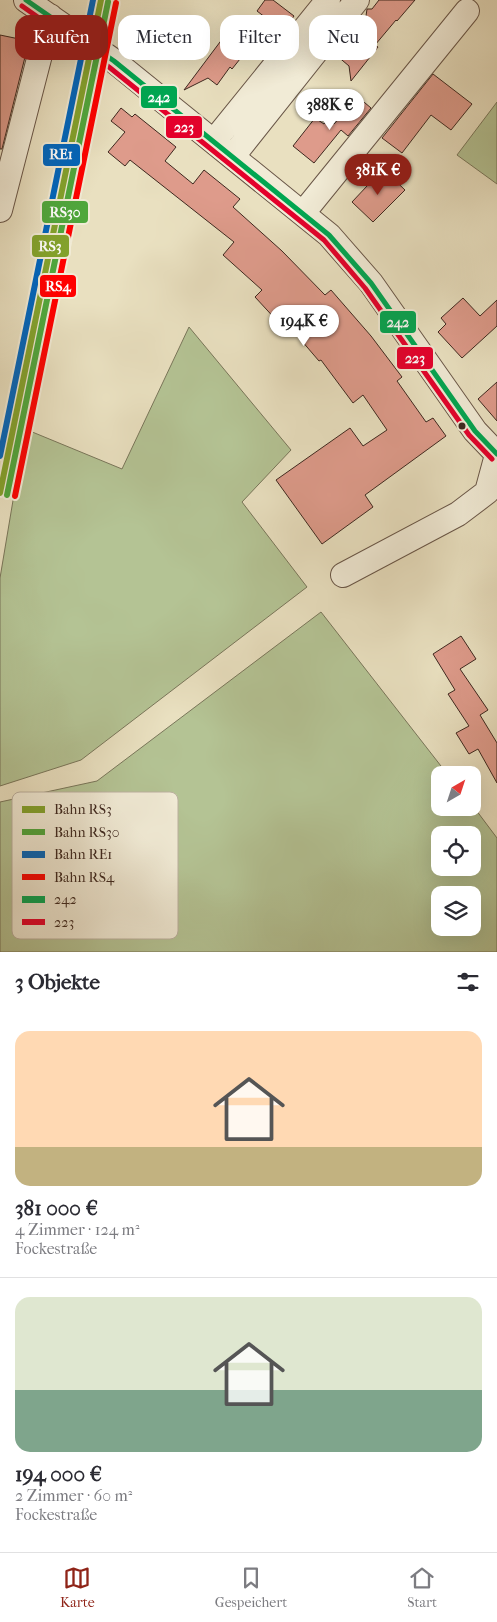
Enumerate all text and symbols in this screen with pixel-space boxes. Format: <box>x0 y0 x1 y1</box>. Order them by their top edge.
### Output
chip: Kaufen <box>15 15 108 60</box>
chip: Mieten <box>118 15 210 60</box>
chip: Filter <box>220 15 299 60</box>
chip: Neu <box>309 15 377 60</box>
line badge: 242 <box>140 85 178 109</box>
pin: 388K € <box>289 88 371 131</box>
text: 242 <box>148 89 170 106</box>
text: 388K € <box>306 95 354 114</box>
line badge: 223 <box>165 115 203 139</box>
text: 223 <box>174 119 194 136</box>
line badge: RE1 <box>42 143 81 167</box>
text: RE1 <box>49 146 73 163</box>
pin: 381K € <box>337 154 419 196</box>
text: 381K € <box>356 160 400 179</box>
line badge: RS30 <box>41 200 89 224</box>
text: RS30 <box>50 204 81 221</box>
line badge: RS3 <box>31 234 70 258</box>
text: RS3 <box>38 238 62 255</box>
line badge: RS4 <box>39 274 77 298</box>
text: RS4 <box>45 278 72 295</box>
pin: 194K € <box>263 304 345 347</box>
line badge: 242 <box>379 310 417 334</box>
text: 194K € <box>280 311 328 330</box>
text: 242 <box>387 314 409 331</box>
line badge: 223 <box>396 346 434 370</box>
text: 223 <box>405 350 425 367</box>
unlabelled marker <box>457 421 467 431</box>
north arrow <box>431 766 481 816</box>
map controls <box>431 766 481 936</box>
legend <box>12 792 178 939</box>
text: Bahn RS3 <box>54 801 112 818</box>
text: Bahn RS30 <box>54 824 119 841</box>
button: locate <box>431 826 481 876</box>
text: Bahn RE1 <box>54 846 112 863</box>
text: Bahn RS4 <box>54 869 115 886</box>
button: layers <box>431 886 481 936</box>
text: 242 <box>54 891 77 908</box>
text: 223 <box>54 914 74 931</box>
icon: filters <box>454 968 482 996</box>
text: 3 Objekte <box>15 970 100 994</box>
icon: home <box>204 1064 294 1154</box>
text: 381 000 € <box>15 1196 98 1220</box>
text: 4 Zimmer · 124 m² <box>15 1220 139 1239</box>
text: Fockestraße <box>15 1239 97 1258</box>
icon: home <box>204 1329 294 1419</box>
text: 194 000 € <box>15 1462 102 1486</box>
text: 2 Zimmer · 60 m² <box>15 1486 132 1505</box>
text: Fockestraße <box>15 1505 97 1524</box>
tab: Karte <box>60 1564 95 1611</box>
tab: Gespeichert <box>215 1564 287 1611</box>
tab: Start <box>407 1564 437 1611</box>

